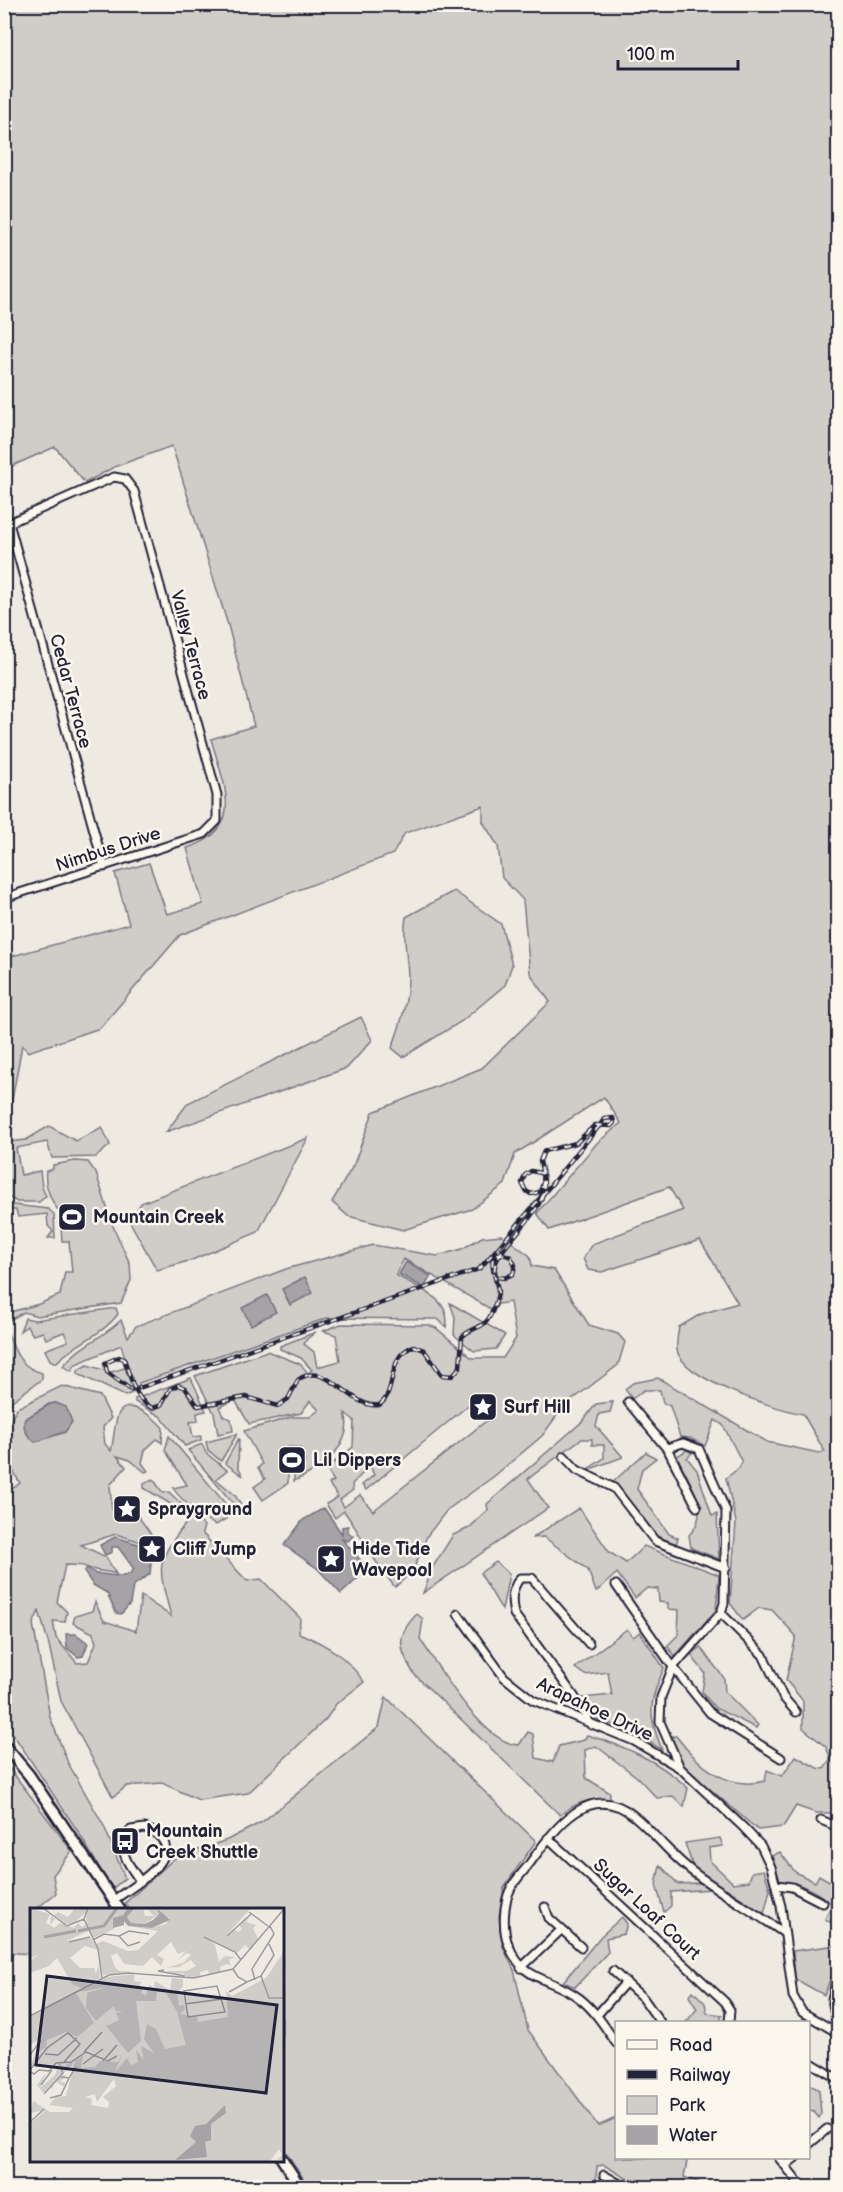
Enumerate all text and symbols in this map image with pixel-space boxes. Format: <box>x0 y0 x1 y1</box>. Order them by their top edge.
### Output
scale bar <box>618 33 738 71</box>
text: 100 m <box>627 44 675 65</box>
street label: Valley Terrace <box>166 588 215 702</box>
street label: Cedar Terrace <box>45 632 96 751</box>
street label: Nimbus Drive <box>53 823 163 876</box>
sports icon: Mountain Creek <box>56 1201 88 1233</box>
place label: Mountain Creek <box>93 1207 225 1228</box>
place icon: Surf Hill <box>467 1391 499 1423</box>
place label: Surf Hill <box>504 1397 571 1418</box>
sports icon: Lil Dippers <box>276 1444 308 1476</box>
place label: Lil Dippers <box>313 1450 401 1471</box>
place icon: Sprayground <box>111 1493 143 1525</box>
place label: Sprayground <box>148 1499 252 1520</box>
place icon: Cliff Jump <box>136 1533 168 1565</box>
place label: Cliff Jump <box>173 1539 256 1560</box>
place label: Hide Tide Wavepool <box>352 1539 432 1581</box>
place icon: Hide Tide Wavepool <box>315 1543 347 1575</box>
street label: Arapahoe Drive <box>533 1673 657 1746</box>
place label: Mountain Creek Shuttle <box>146 1821 258 1863</box>
bus stop icon: Mountain Creek Shuttle <box>109 1825 141 1857</box>
street label: Sugar Loaf Court <box>589 1854 705 1965</box>
inset map <box>30 1908 284 2162</box>
legend <box>615 2021 810 2159</box>
text: Road <box>669 2035 713 2056</box>
text: Railway <box>669 2065 731 2086</box>
text: Park <box>669 2095 705 2116</box>
text: Water <box>669 2125 717 2146</box>

